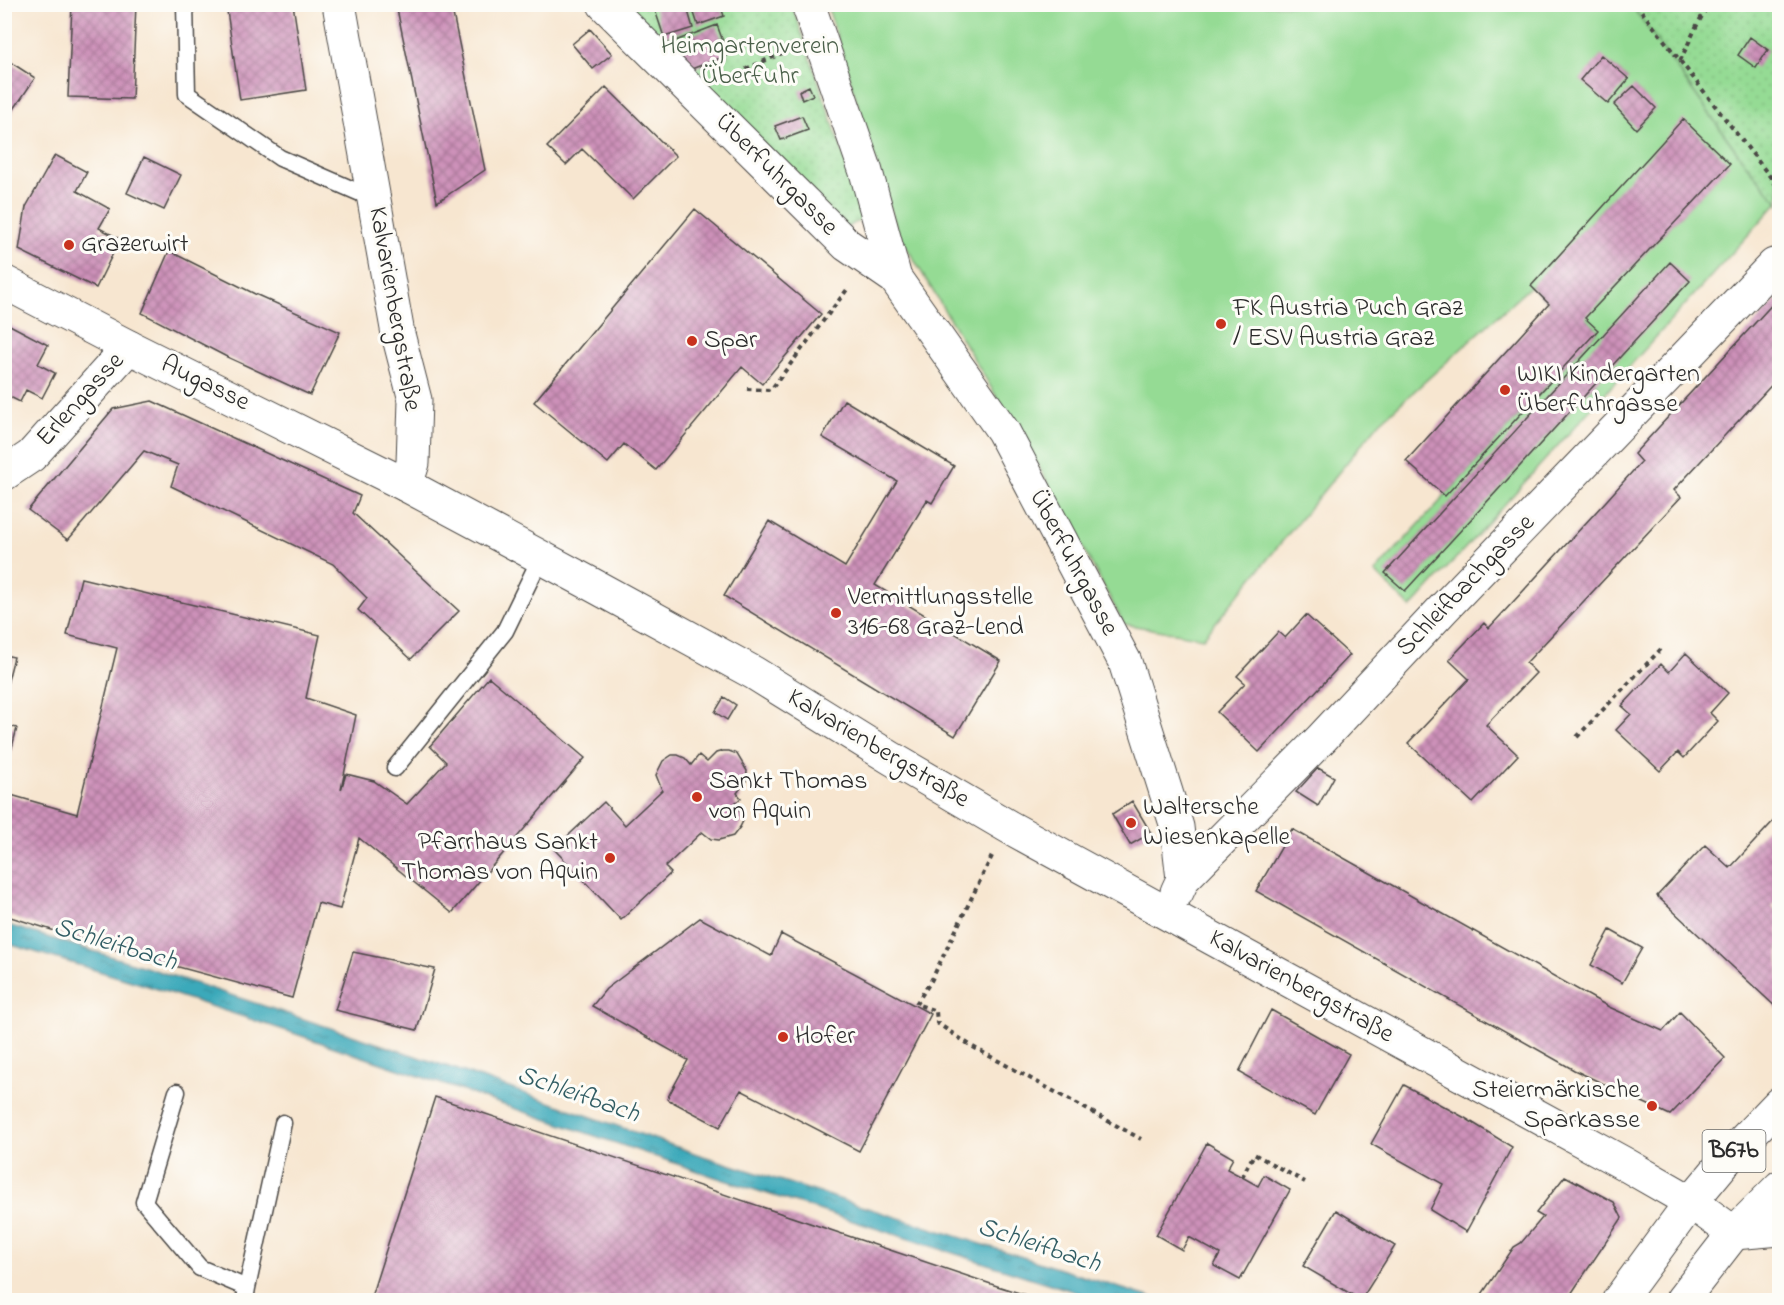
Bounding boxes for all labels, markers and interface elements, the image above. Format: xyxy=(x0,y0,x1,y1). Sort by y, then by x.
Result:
park label: Heimgartenverein Überfuhr xyxy=(661,28,839,96)
street label: Überfuhrgasse xyxy=(706,105,847,246)
street label: Kalvarienbergstraße xyxy=(357,204,431,414)
place label: Grazerwirt xyxy=(81,226,189,264)
marker: Grazerwirt xyxy=(62,238,76,252)
place label: FK Austria Puch Graz / ESV Austria Graz xyxy=(1232,290,1463,358)
marker: FK Austria Puch Graz / ESV Austria Graz xyxy=(1214,317,1228,331)
place label: Spar xyxy=(704,322,758,360)
marker: Spar xyxy=(685,334,699,348)
street label: Erlengasse xyxy=(28,344,134,456)
street label: Augasse xyxy=(154,346,256,422)
place label: WIKI Kindergarten Überfuhrgasse xyxy=(1517,356,1700,424)
marker: WIKI Kindergarten Überfuhrgasse xyxy=(1498,383,1512,397)
street label: Überfuhrgasse xyxy=(1018,483,1128,643)
street label: Schleifbachgasse xyxy=(1388,506,1545,666)
place label: Vermittlungsstelle 316-68 Graz-Lend xyxy=(847,579,1034,647)
marker: Vermittlungsstelle 316-68 Graz-Lend xyxy=(829,606,843,620)
street label: Kalvarienbergstraße xyxy=(780,679,977,819)
place label: Sankt Thomas von Aquin xyxy=(709,763,867,831)
place label: Waltersche Wiesenkapelle xyxy=(1143,789,1290,857)
marker: Sankt Thomas von Aquin xyxy=(690,790,704,804)
marker: Waltersche Wiesenkapelle xyxy=(1124,816,1138,830)
place label: Pfarrhaus Sankt Thomas von Aquin xyxy=(401,824,598,892)
marker: Pfarrhaus Sankt Thomas von Aquin xyxy=(603,851,617,865)
water label: Schleifbach xyxy=(49,908,183,983)
street label: Kalvarienbergstraße xyxy=(1201,920,1401,1054)
place label: Hofer xyxy=(795,1018,856,1056)
marker: Hofer xyxy=(776,1030,790,1044)
water label: Schleifbach xyxy=(512,1056,646,1135)
place label: Steiermärkische Sparkasse xyxy=(1472,1072,1640,1140)
marker: Steiermärkische Sparkasse xyxy=(1645,1099,1659,1113)
road number: B67b xyxy=(1702,1130,1766,1172)
water label: Schleifbach xyxy=(973,1208,1107,1285)

